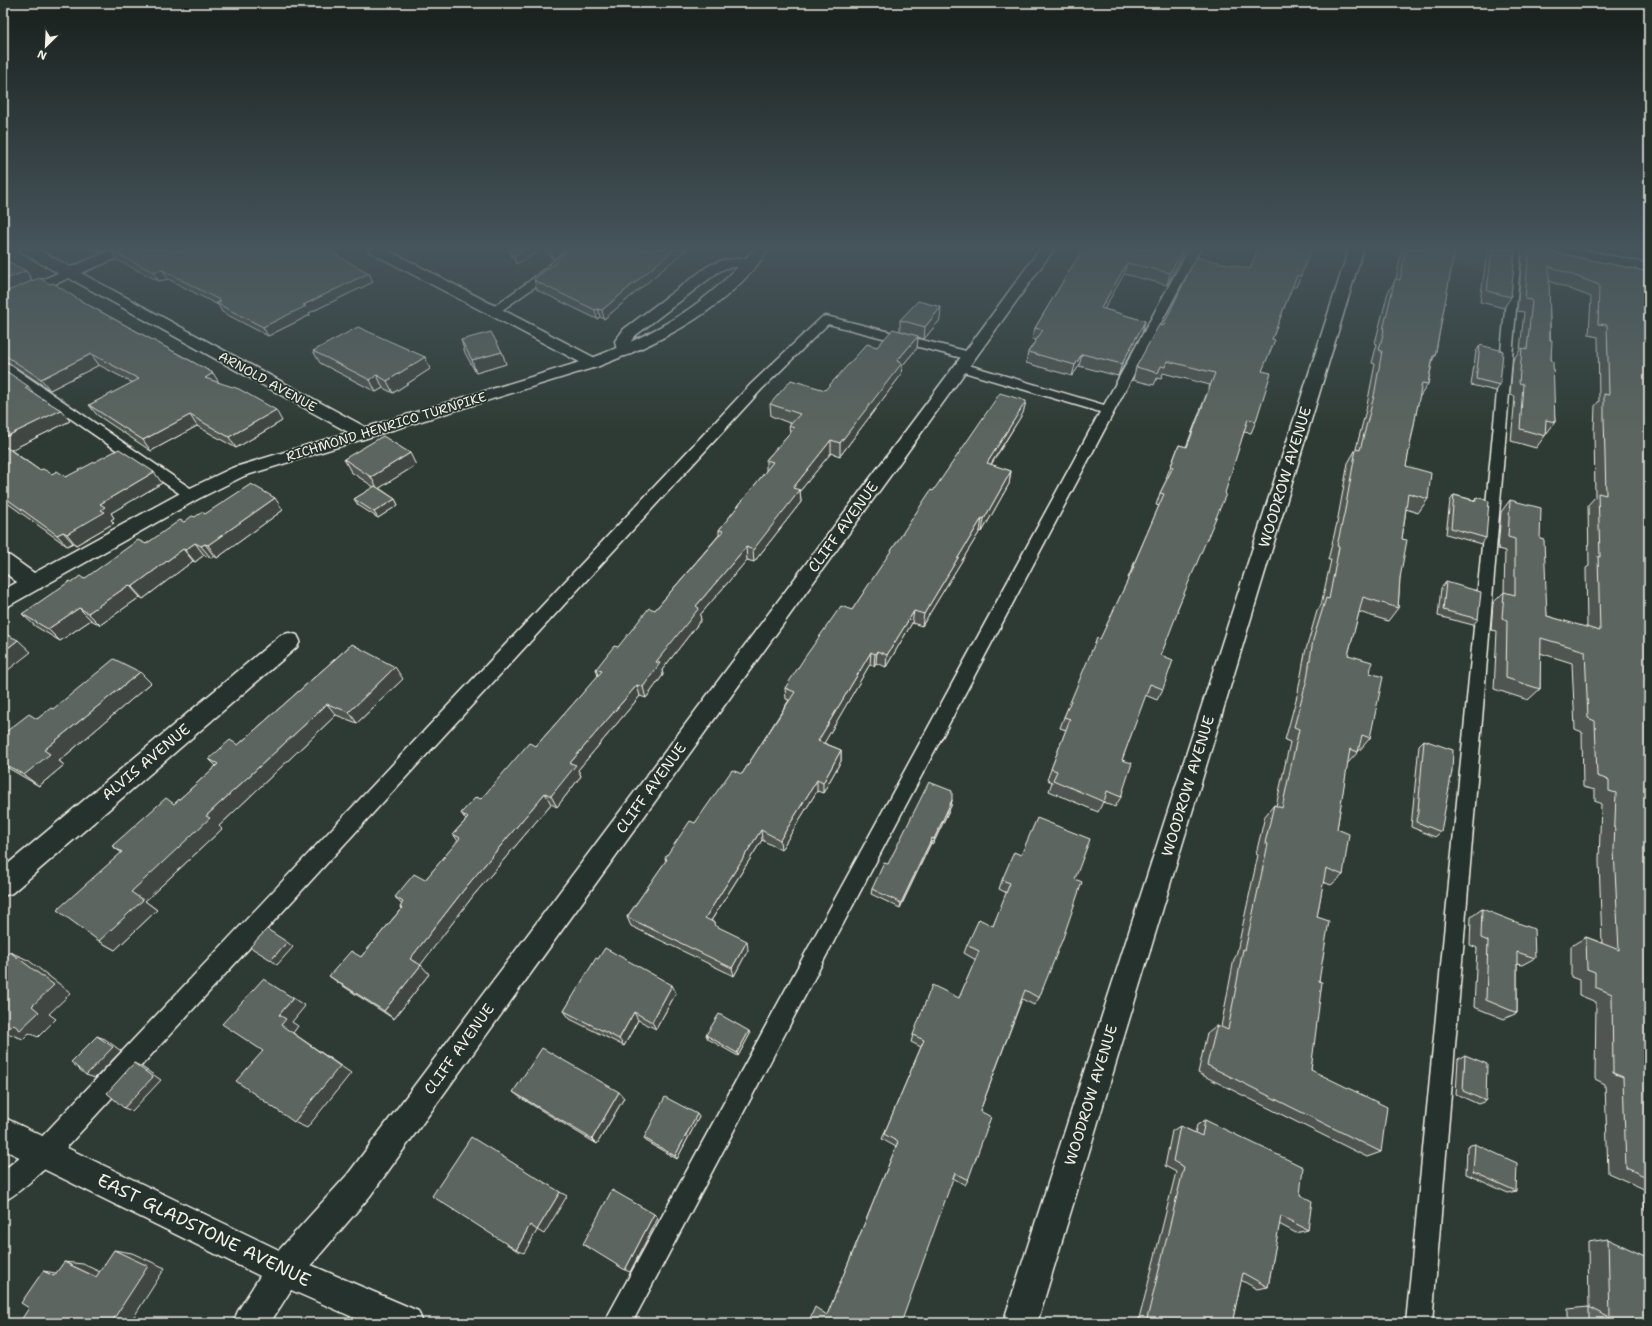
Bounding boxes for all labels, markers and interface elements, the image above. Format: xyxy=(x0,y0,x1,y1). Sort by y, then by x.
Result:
north arrow xyxy=(26,26,66,66)
text: N xyxy=(35,46,49,63)
street label: ARNOLD AVENUE xyxy=(216,347,320,415)
street label: RICHMOND HENRICO TURNPIKE xyxy=(284,388,488,465)
street label: WOODROW AVENUE xyxy=(1254,404,1316,550)
street label: CLIFF AVENUE xyxy=(803,478,883,576)
street label: WOODROW AVENUE xyxy=(1157,713,1219,859)
street label: ALVIS AVENUE xyxy=(98,719,194,805)
street label: CLIFF AVENUE xyxy=(611,739,691,837)
street label: CLIFF AVENUE xyxy=(419,1000,499,1098)
street label: WOODROW AVENUE xyxy=(1060,1022,1122,1168)
street label: EAST GLADSTONE AVENUE xyxy=(93,1168,315,1292)

